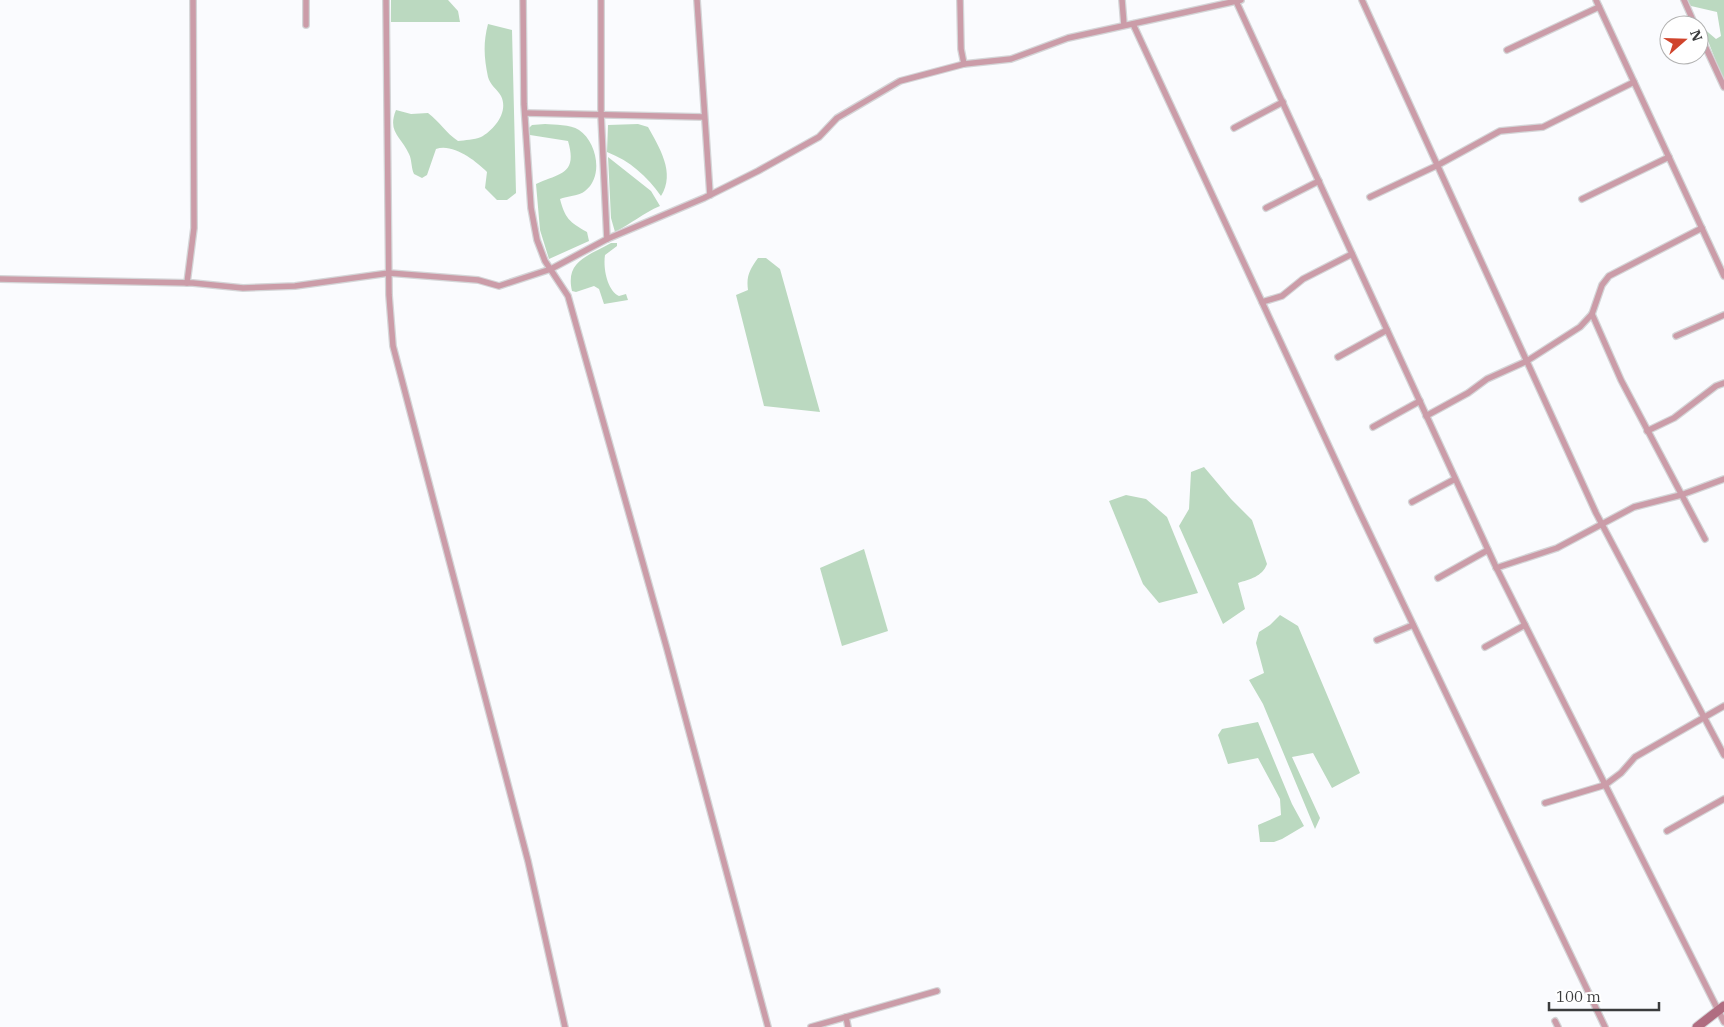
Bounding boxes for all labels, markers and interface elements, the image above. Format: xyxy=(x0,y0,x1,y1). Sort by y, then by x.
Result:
north arrow xyxy=(1659,15,1709,65)
text: N xyxy=(1686,27,1707,44)
scale bar xyxy=(1549,980,1659,1012)
text: 100 m xyxy=(1556,987,1601,1006)

